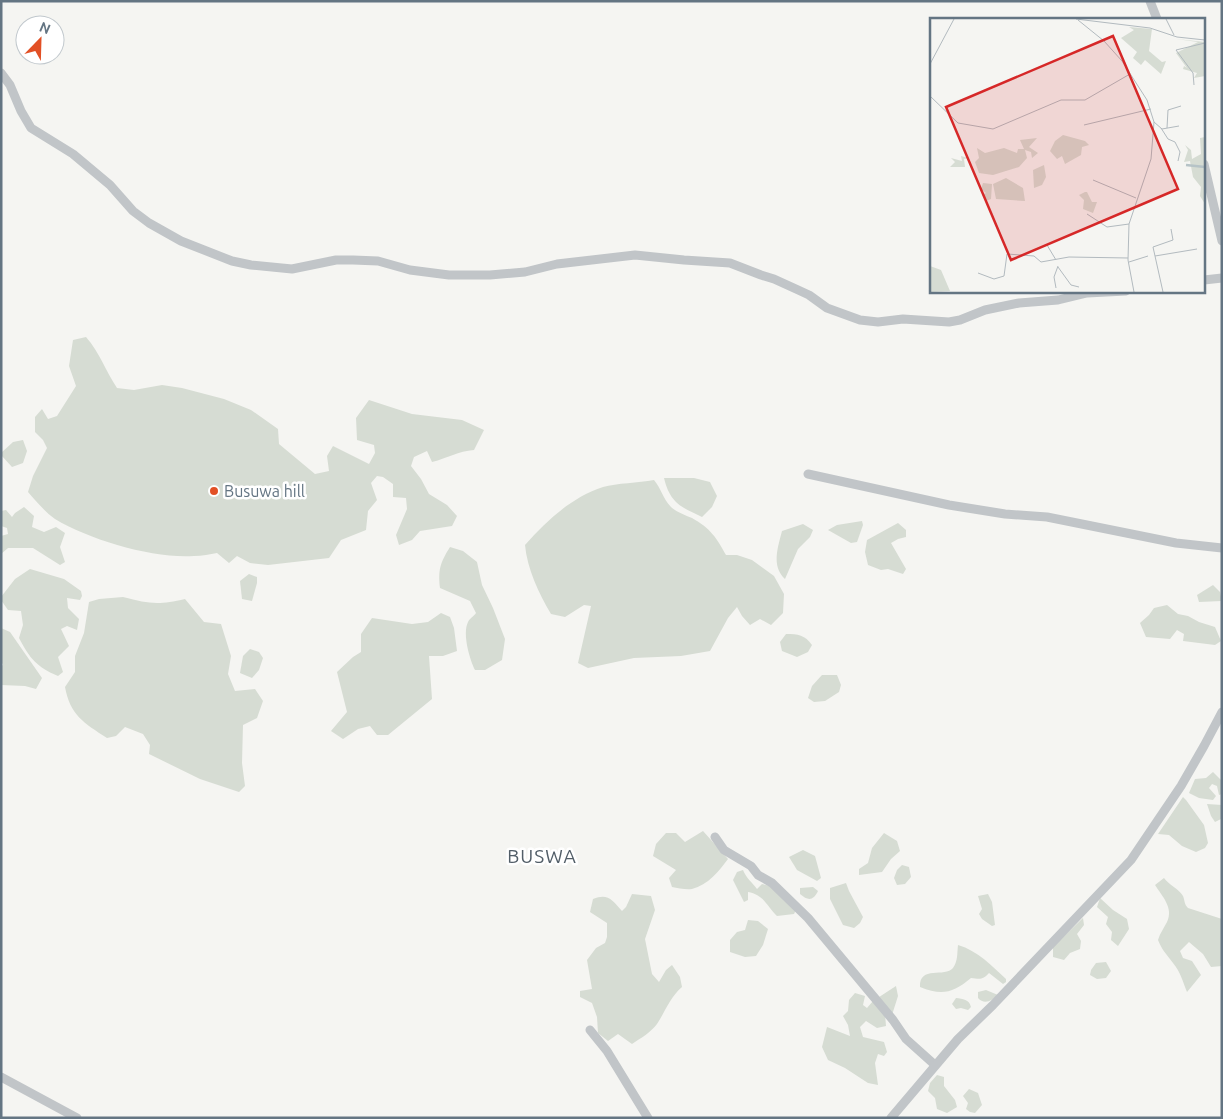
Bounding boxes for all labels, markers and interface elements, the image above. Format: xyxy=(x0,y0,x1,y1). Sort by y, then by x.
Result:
north arrow xyxy=(15,15,65,65)
inset map xyxy=(930,18,1206,292)
text: N xyxy=(37,19,53,37)
place label: Busuwa hill xyxy=(224,482,305,500)
marker: Busuwa hill xyxy=(208,485,220,497)
district label: BUSWA xyxy=(507,845,577,867)

